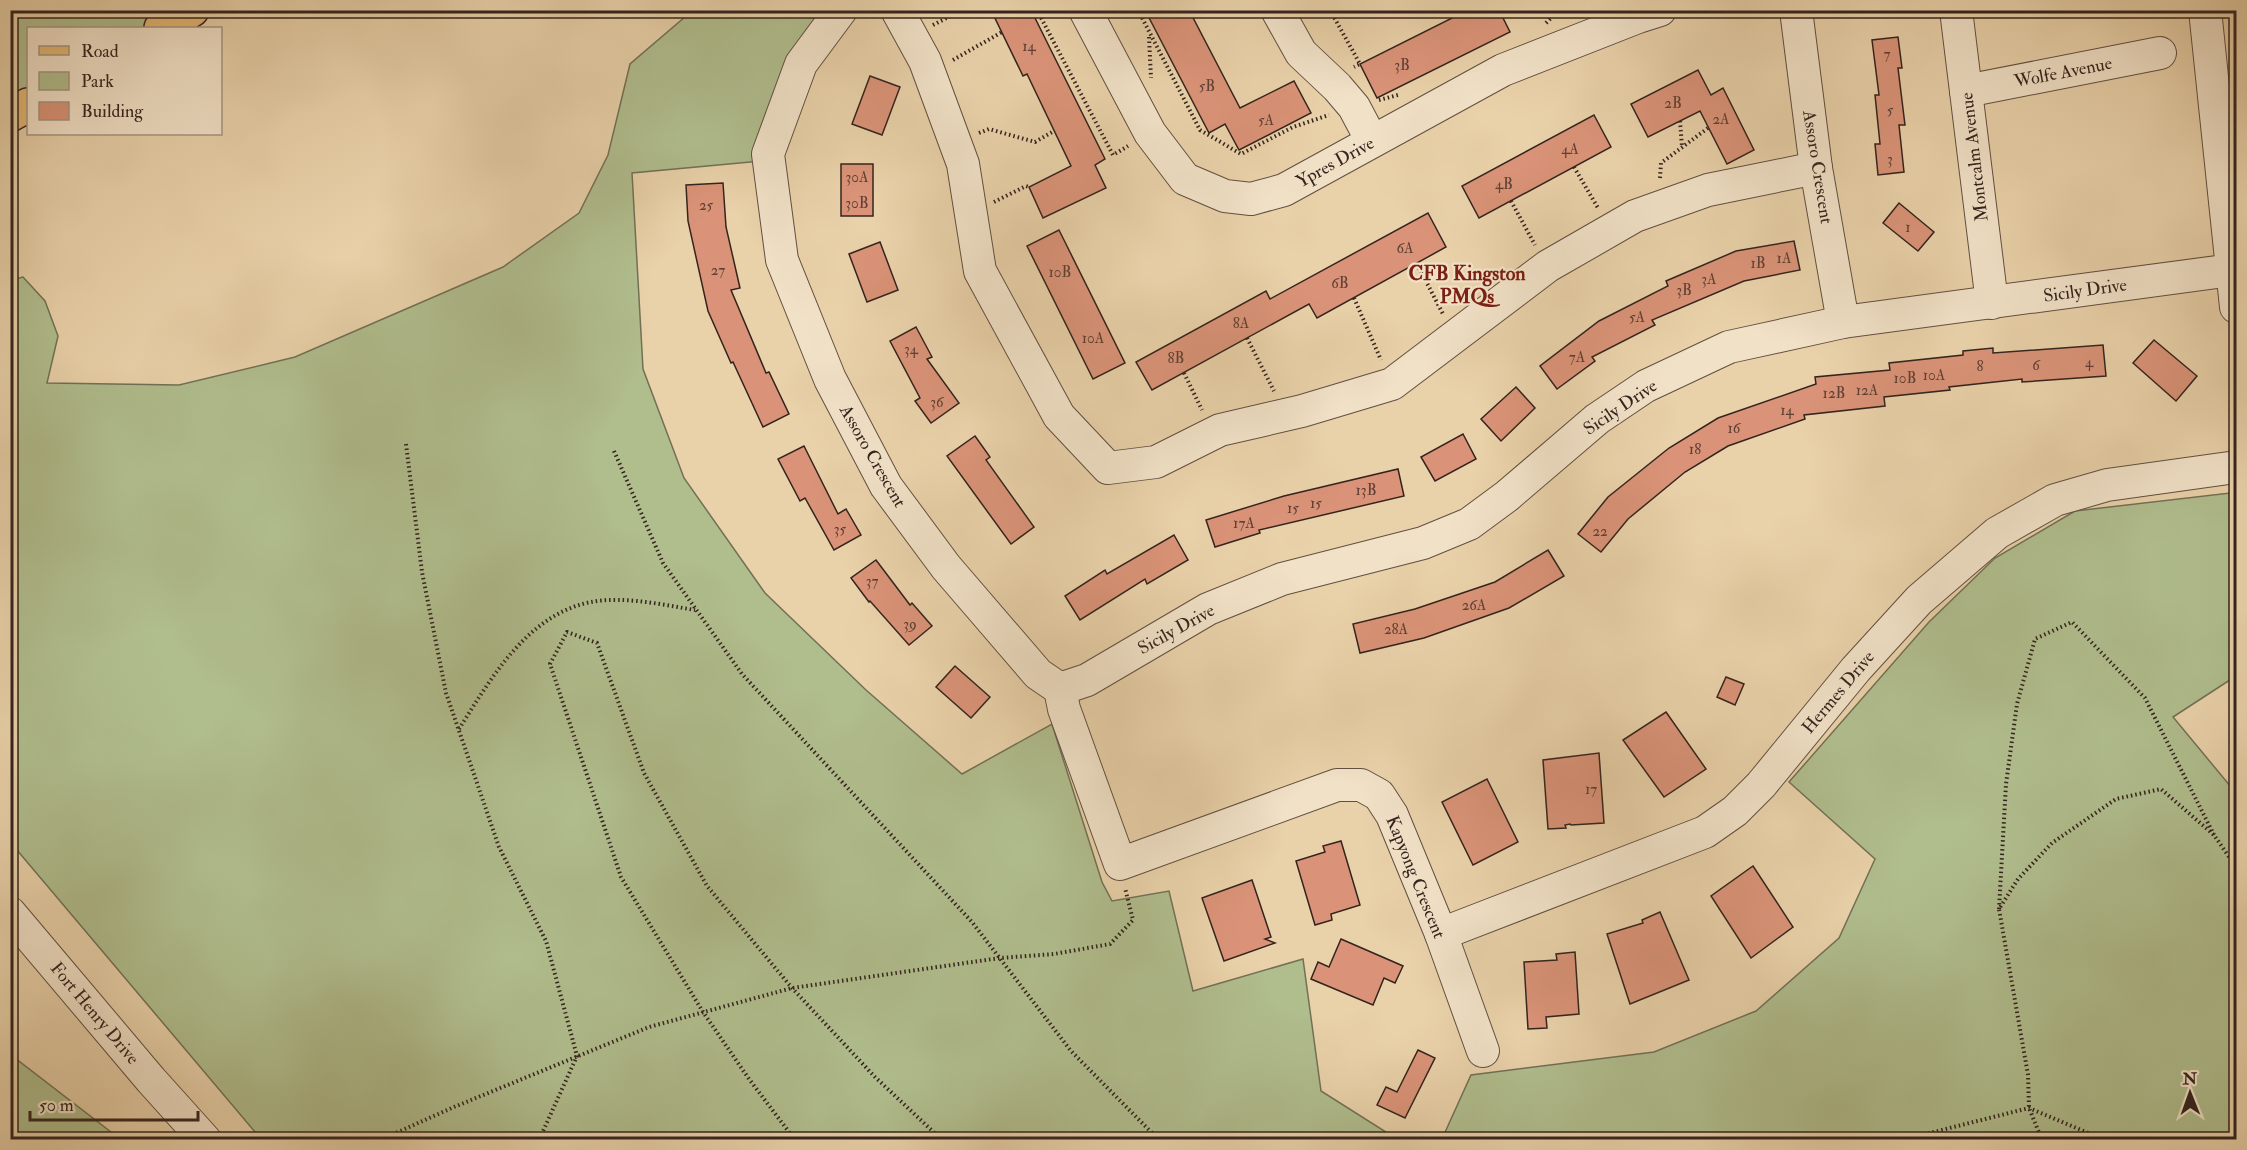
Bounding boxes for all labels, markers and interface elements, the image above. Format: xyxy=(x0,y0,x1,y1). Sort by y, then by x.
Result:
legend xyxy=(27,27,222,135)
house number: 14 xyxy=(1022,37,1037,56)
text: Road xyxy=(81,40,119,63)
house number: 7 xyxy=(1884,45,1891,64)
street label: Wolfe Avenue xyxy=(2011,52,2114,93)
house number: 3B xyxy=(1394,56,1410,75)
text: Park xyxy=(81,70,114,93)
house number: 5B xyxy=(1199,77,1215,96)
street label: Montcalm Avenue xyxy=(1955,91,1994,223)
house number: 2B xyxy=(1664,94,1682,113)
text: Building xyxy=(81,100,144,123)
house number: 5 xyxy=(1887,101,1894,120)
street label: Assoro Crescent xyxy=(1797,108,1838,226)
house number: 2A xyxy=(1712,110,1730,129)
house number: 5A xyxy=(1258,111,1275,130)
street label: Ypres Drive xyxy=(1292,131,1379,193)
house number: 4A xyxy=(1561,140,1579,159)
house number: 3 xyxy=(1887,150,1893,169)
house number: 30A xyxy=(846,168,869,187)
house number: 4B xyxy=(1495,175,1513,194)
house number: 30B xyxy=(845,194,869,213)
house number: 25 xyxy=(699,196,713,215)
house number: 1 xyxy=(1905,218,1911,237)
house number: 6A xyxy=(1396,239,1414,258)
house number: 1A xyxy=(1777,249,1792,268)
house number: 1B xyxy=(1750,254,1766,273)
house number: 27 xyxy=(711,261,725,280)
district label: CFB Kingston PMQs xyxy=(1408,261,1526,309)
house number: 10B xyxy=(1049,263,1071,282)
house number: 3A xyxy=(1701,270,1717,289)
street label: Sicily Drive xyxy=(2042,273,2129,308)
house number: 6B xyxy=(1331,274,1349,293)
house number: 3B xyxy=(1676,281,1692,300)
house number: 5A xyxy=(1629,308,1646,327)
house number: 8A xyxy=(1233,314,1250,333)
house number: 10A xyxy=(1082,329,1105,348)
house number: 34 xyxy=(904,340,919,359)
house number: 7A xyxy=(1569,348,1586,367)
house number: 8B xyxy=(1168,349,1184,368)
house number: 4 xyxy=(2085,353,2094,372)
house number: 6 xyxy=(2032,356,2041,375)
house number: 8 xyxy=(1976,357,1984,376)
house number: 10A xyxy=(1923,366,1946,385)
house number: 10B xyxy=(1894,369,1916,388)
street label: Sicily Drive xyxy=(1579,374,1662,440)
house number: 12A xyxy=(1856,381,1879,400)
house number: 12B xyxy=(1823,384,1845,403)
house number: 36 xyxy=(930,393,945,412)
street label: Assoro Crescent xyxy=(833,400,911,512)
house number: 14 xyxy=(1780,401,1795,420)
house number: 16 xyxy=(1728,419,1742,438)
house number: 18 xyxy=(1689,440,1701,459)
house number: 13B xyxy=(1356,481,1376,500)
house number: 15 xyxy=(1310,494,1322,513)
house number: 15 xyxy=(1287,499,1299,518)
house number: 17A xyxy=(1233,514,1255,533)
house number: 35 xyxy=(834,520,847,539)
house number: 22 xyxy=(1592,522,1608,541)
house number: 37 xyxy=(866,572,878,591)
house number: 26A xyxy=(1462,596,1487,615)
street label: Sicily Drive xyxy=(1134,599,1219,660)
house number: 39 xyxy=(903,615,917,634)
house number: 28A xyxy=(1384,620,1409,639)
street label: Hermes Drive xyxy=(1797,646,1880,739)
house number: 17 xyxy=(1585,780,1597,799)
street label: Kapyong Crescent xyxy=(1380,812,1451,942)
street label: Fort Henry Drive xyxy=(45,957,144,1070)
north arrow xyxy=(2160,1063,2220,1123)
text: N xyxy=(2181,1069,2198,1089)
scale bar xyxy=(30,1084,198,1122)
text: 50 m xyxy=(39,1094,74,1117)

